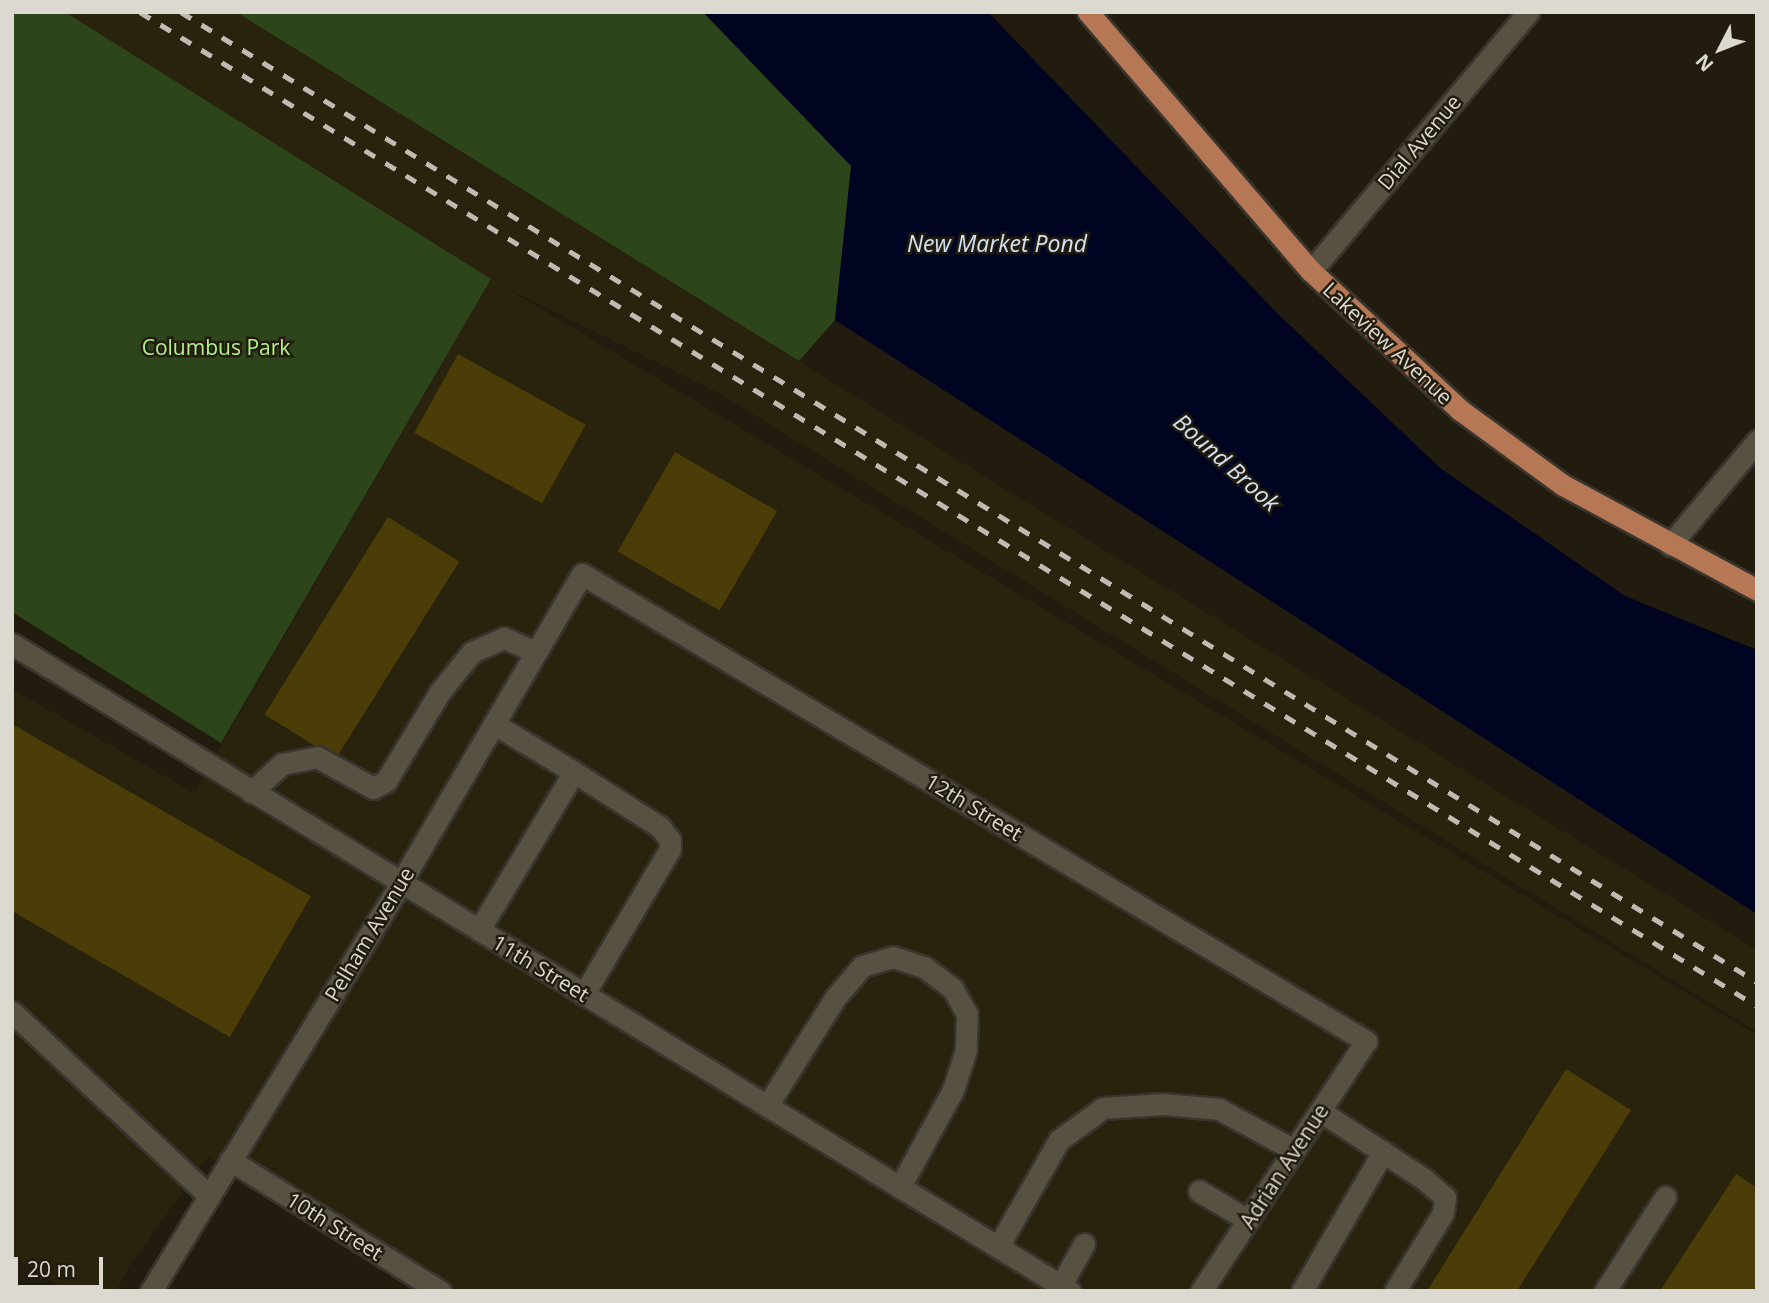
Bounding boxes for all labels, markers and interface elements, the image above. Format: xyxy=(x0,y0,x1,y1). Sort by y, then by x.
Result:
north arrow xyxy=(1685,14,1755,84)
text: N xyxy=(1690,49,1719,77)
street label: Dial Avenue xyxy=(1372,89,1466,195)
water label: New Market Pond xyxy=(907,229,1087,257)
street label: Lakeview Avenue xyxy=(1318,277,1458,409)
park label: Columbus Park xyxy=(142,334,290,360)
water label: Bound Brook xyxy=(1169,407,1285,517)
street label: 12th Street xyxy=(921,768,1027,846)
street label: Pelham Avenue xyxy=(319,862,419,1006)
street label: 11th Street xyxy=(488,929,594,1007)
street label: Adrian Avenue xyxy=(1234,1099,1334,1233)
street label: 10th Street xyxy=(282,1187,388,1265)
scale bar xyxy=(18,1244,107,1288)
text: 20 m xyxy=(27,1255,76,1283)

